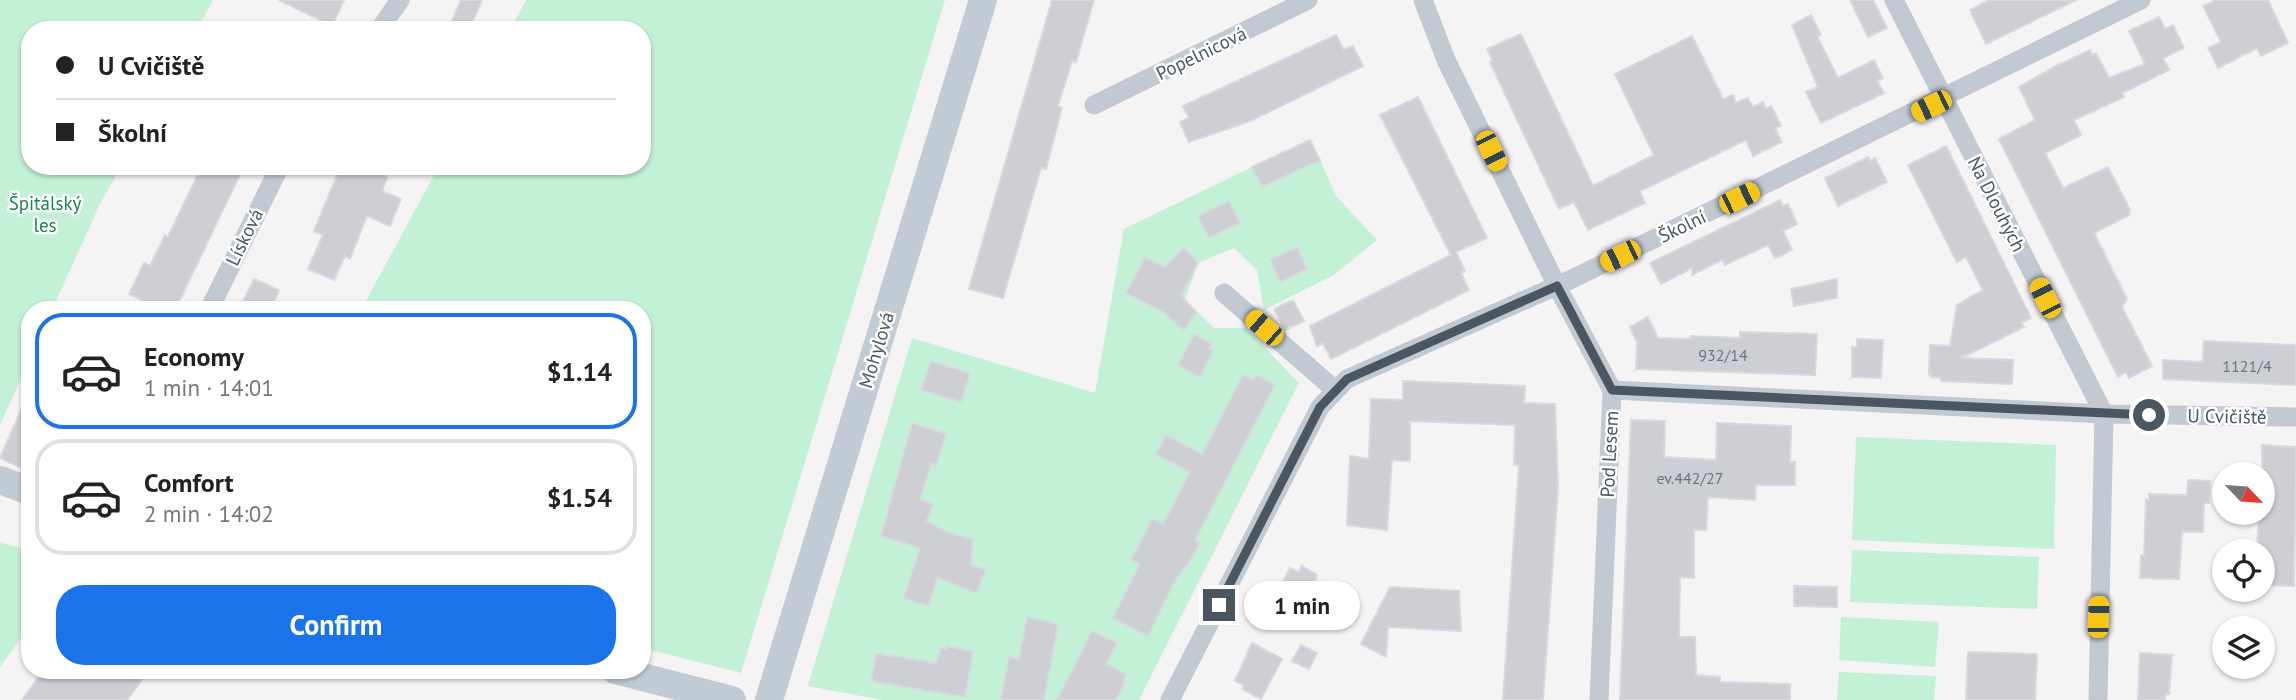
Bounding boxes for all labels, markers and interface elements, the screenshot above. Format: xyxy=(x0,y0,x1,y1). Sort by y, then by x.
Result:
street label: Popelnicová xyxy=(1152,21,1250,85)
text: U Cvičiště xyxy=(98,49,204,82)
car xyxy=(1908,87,1955,125)
text: Školní xyxy=(98,116,167,149)
car xyxy=(1473,128,1510,174)
street label: Na Dlouhých xyxy=(1963,152,2031,256)
car xyxy=(1716,179,1763,217)
park label: Špitálský les xyxy=(9,191,81,237)
street label: Školní xyxy=(1654,204,1710,248)
street label: Lísková xyxy=(220,205,268,269)
car xyxy=(1597,237,1644,275)
car xyxy=(2027,275,2064,321)
car xyxy=(1242,306,1287,350)
street label: Mohylová xyxy=(853,309,899,391)
icon: car xyxy=(60,340,123,403)
text: Economy xyxy=(144,340,244,373)
house number: 932/14 xyxy=(1698,345,1748,365)
text: $1.14 xyxy=(547,355,612,388)
house number: 1121/4 xyxy=(2222,356,2272,376)
text: 1 min · 14:01 xyxy=(144,373,274,402)
route start xyxy=(2133,399,2165,431)
street label: U Cvičiště xyxy=(2187,403,2267,429)
street label: Pod Lesem xyxy=(1595,410,1623,498)
north arrow xyxy=(2212,462,2275,525)
map controls xyxy=(2212,462,2275,679)
icon: car xyxy=(60,466,123,529)
text: Comfort xyxy=(144,466,234,499)
house number: ev.442/27 xyxy=(1656,468,1724,488)
text: $1.54 xyxy=(547,481,612,514)
text: 2 min · 14:02 xyxy=(144,499,274,528)
button: locate xyxy=(2212,539,2275,602)
callout: 1 min xyxy=(1244,580,1359,630)
button: Confirm xyxy=(56,585,616,665)
route end xyxy=(1203,589,1235,621)
text: 1 min xyxy=(1274,591,1330,620)
car xyxy=(2087,596,2110,638)
button: layers xyxy=(2212,616,2275,679)

